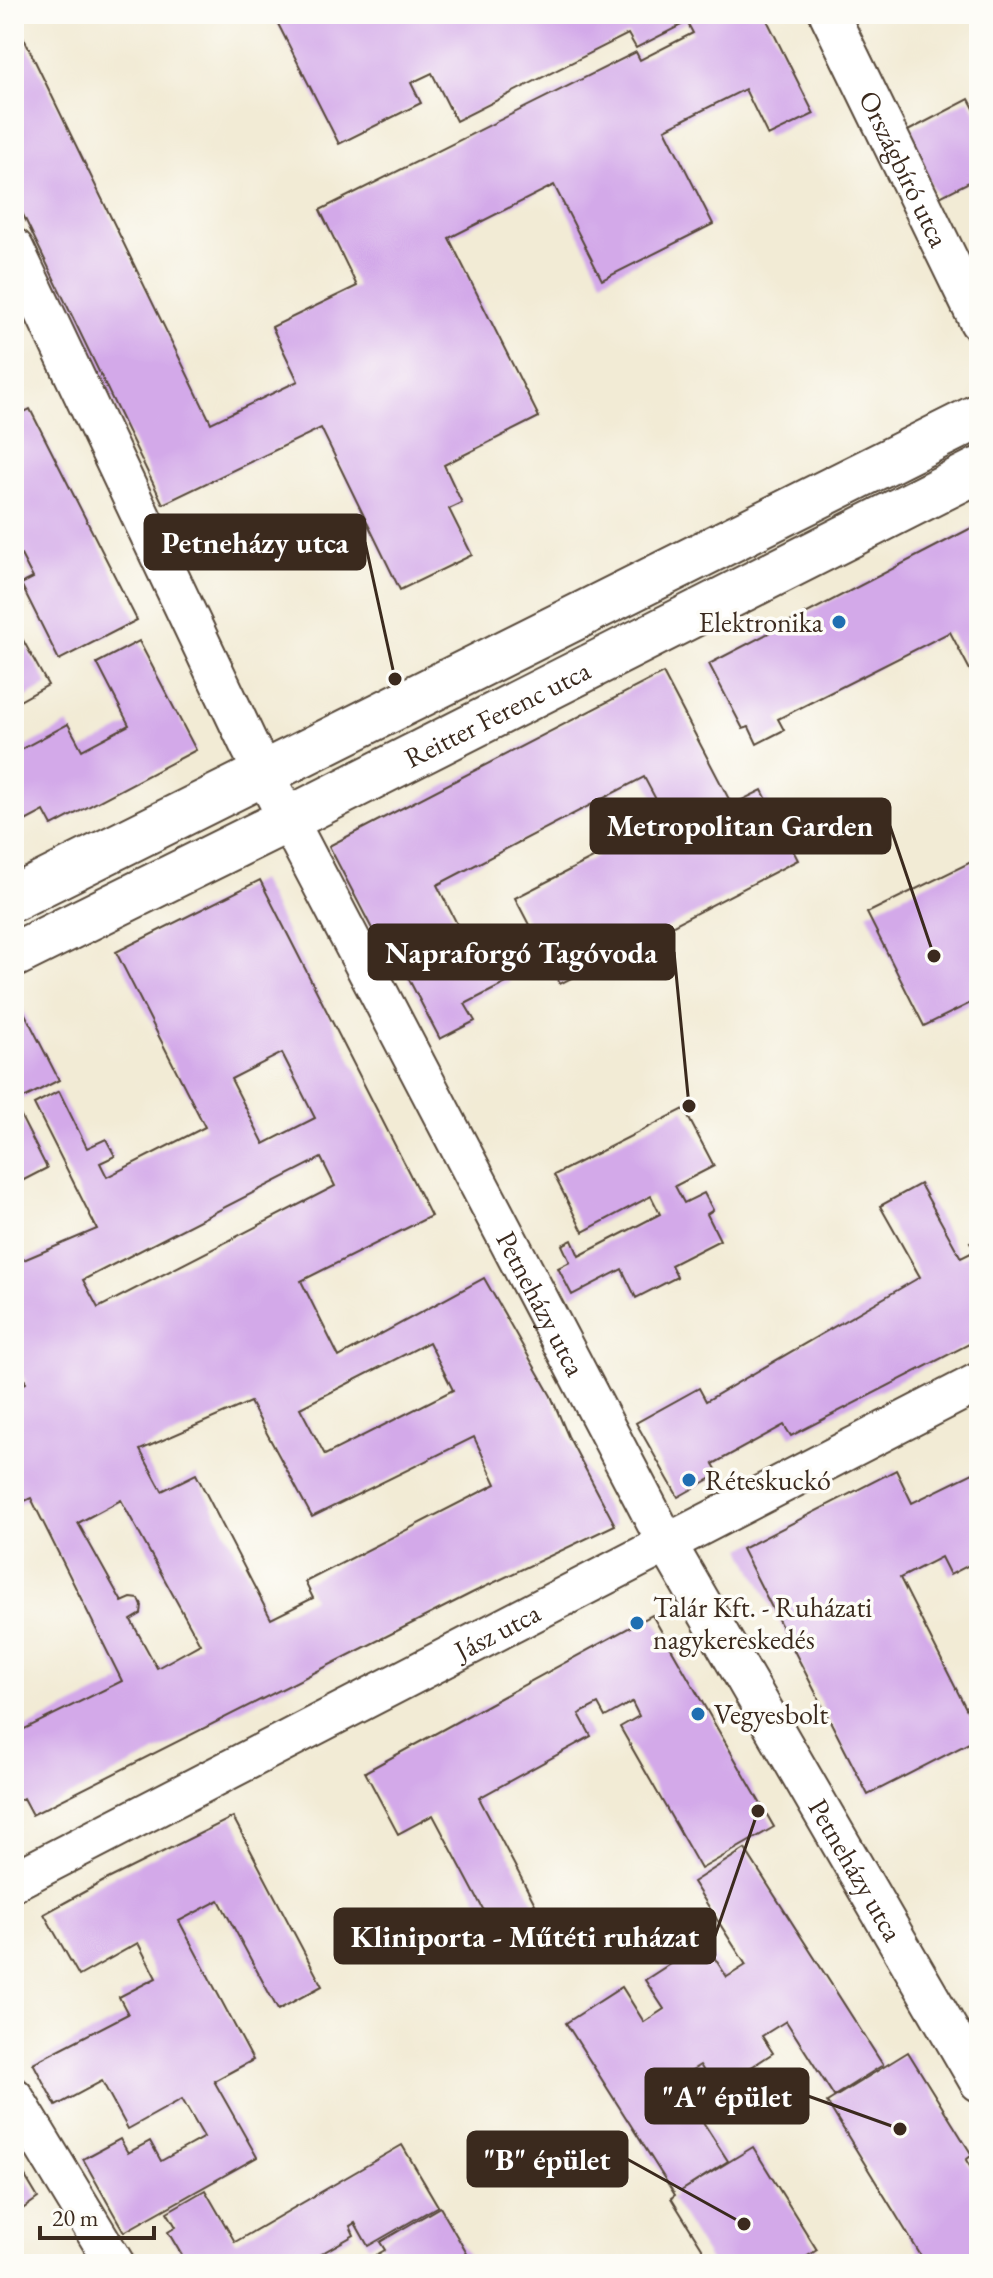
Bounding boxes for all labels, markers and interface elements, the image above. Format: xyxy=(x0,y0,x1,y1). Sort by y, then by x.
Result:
street label: Országbíró utca xyxy=(851,85,958,253)
callout: Petneházy utca xyxy=(145,515,365,569)
text: Petneházy utca xyxy=(161,523,350,562)
place label: Elektronika xyxy=(698,604,824,640)
marker: Elektronika xyxy=(830,613,848,631)
street label: Reitter Ferenc utca xyxy=(398,651,597,776)
callout: Metropolitan Garden xyxy=(591,799,890,853)
text: Metropolitan Garden xyxy=(606,806,874,845)
callout: Napraforgó Tagóvoda xyxy=(369,925,674,979)
text: Napraforgó Tagóvoda xyxy=(385,933,658,972)
street label: Petneházy utca xyxy=(488,1225,594,1383)
place label: Réteskuckó xyxy=(705,1462,831,1498)
marker: Réteskuckó xyxy=(680,1471,698,1489)
place label: Talár Kft. - Ruházati nagykereskedés xyxy=(653,1589,872,1657)
street label: Jász utca xyxy=(446,1594,547,1669)
marker: Talár Kft. - Ruházati nagykereskedés xyxy=(628,1614,646,1632)
place label: Vegyesbolt xyxy=(714,1696,828,1732)
marker: Vegyesbolt xyxy=(689,1705,707,1723)
street label: Petneházy utca xyxy=(801,1792,912,1948)
callout: Kliniporta - Műtéti ruházat xyxy=(335,1909,715,1963)
text: Kliniporta - Műtéti ruházat xyxy=(351,1917,700,1956)
callout: "A" épület xyxy=(646,2069,808,2123)
text: "A" épület xyxy=(662,2077,793,2116)
callout: "B" épület xyxy=(468,2132,627,2186)
text: "B" épület xyxy=(483,2140,611,2179)
scale bar xyxy=(40,2190,154,2240)
text: 20 m xyxy=(52,2202,99,2233)

